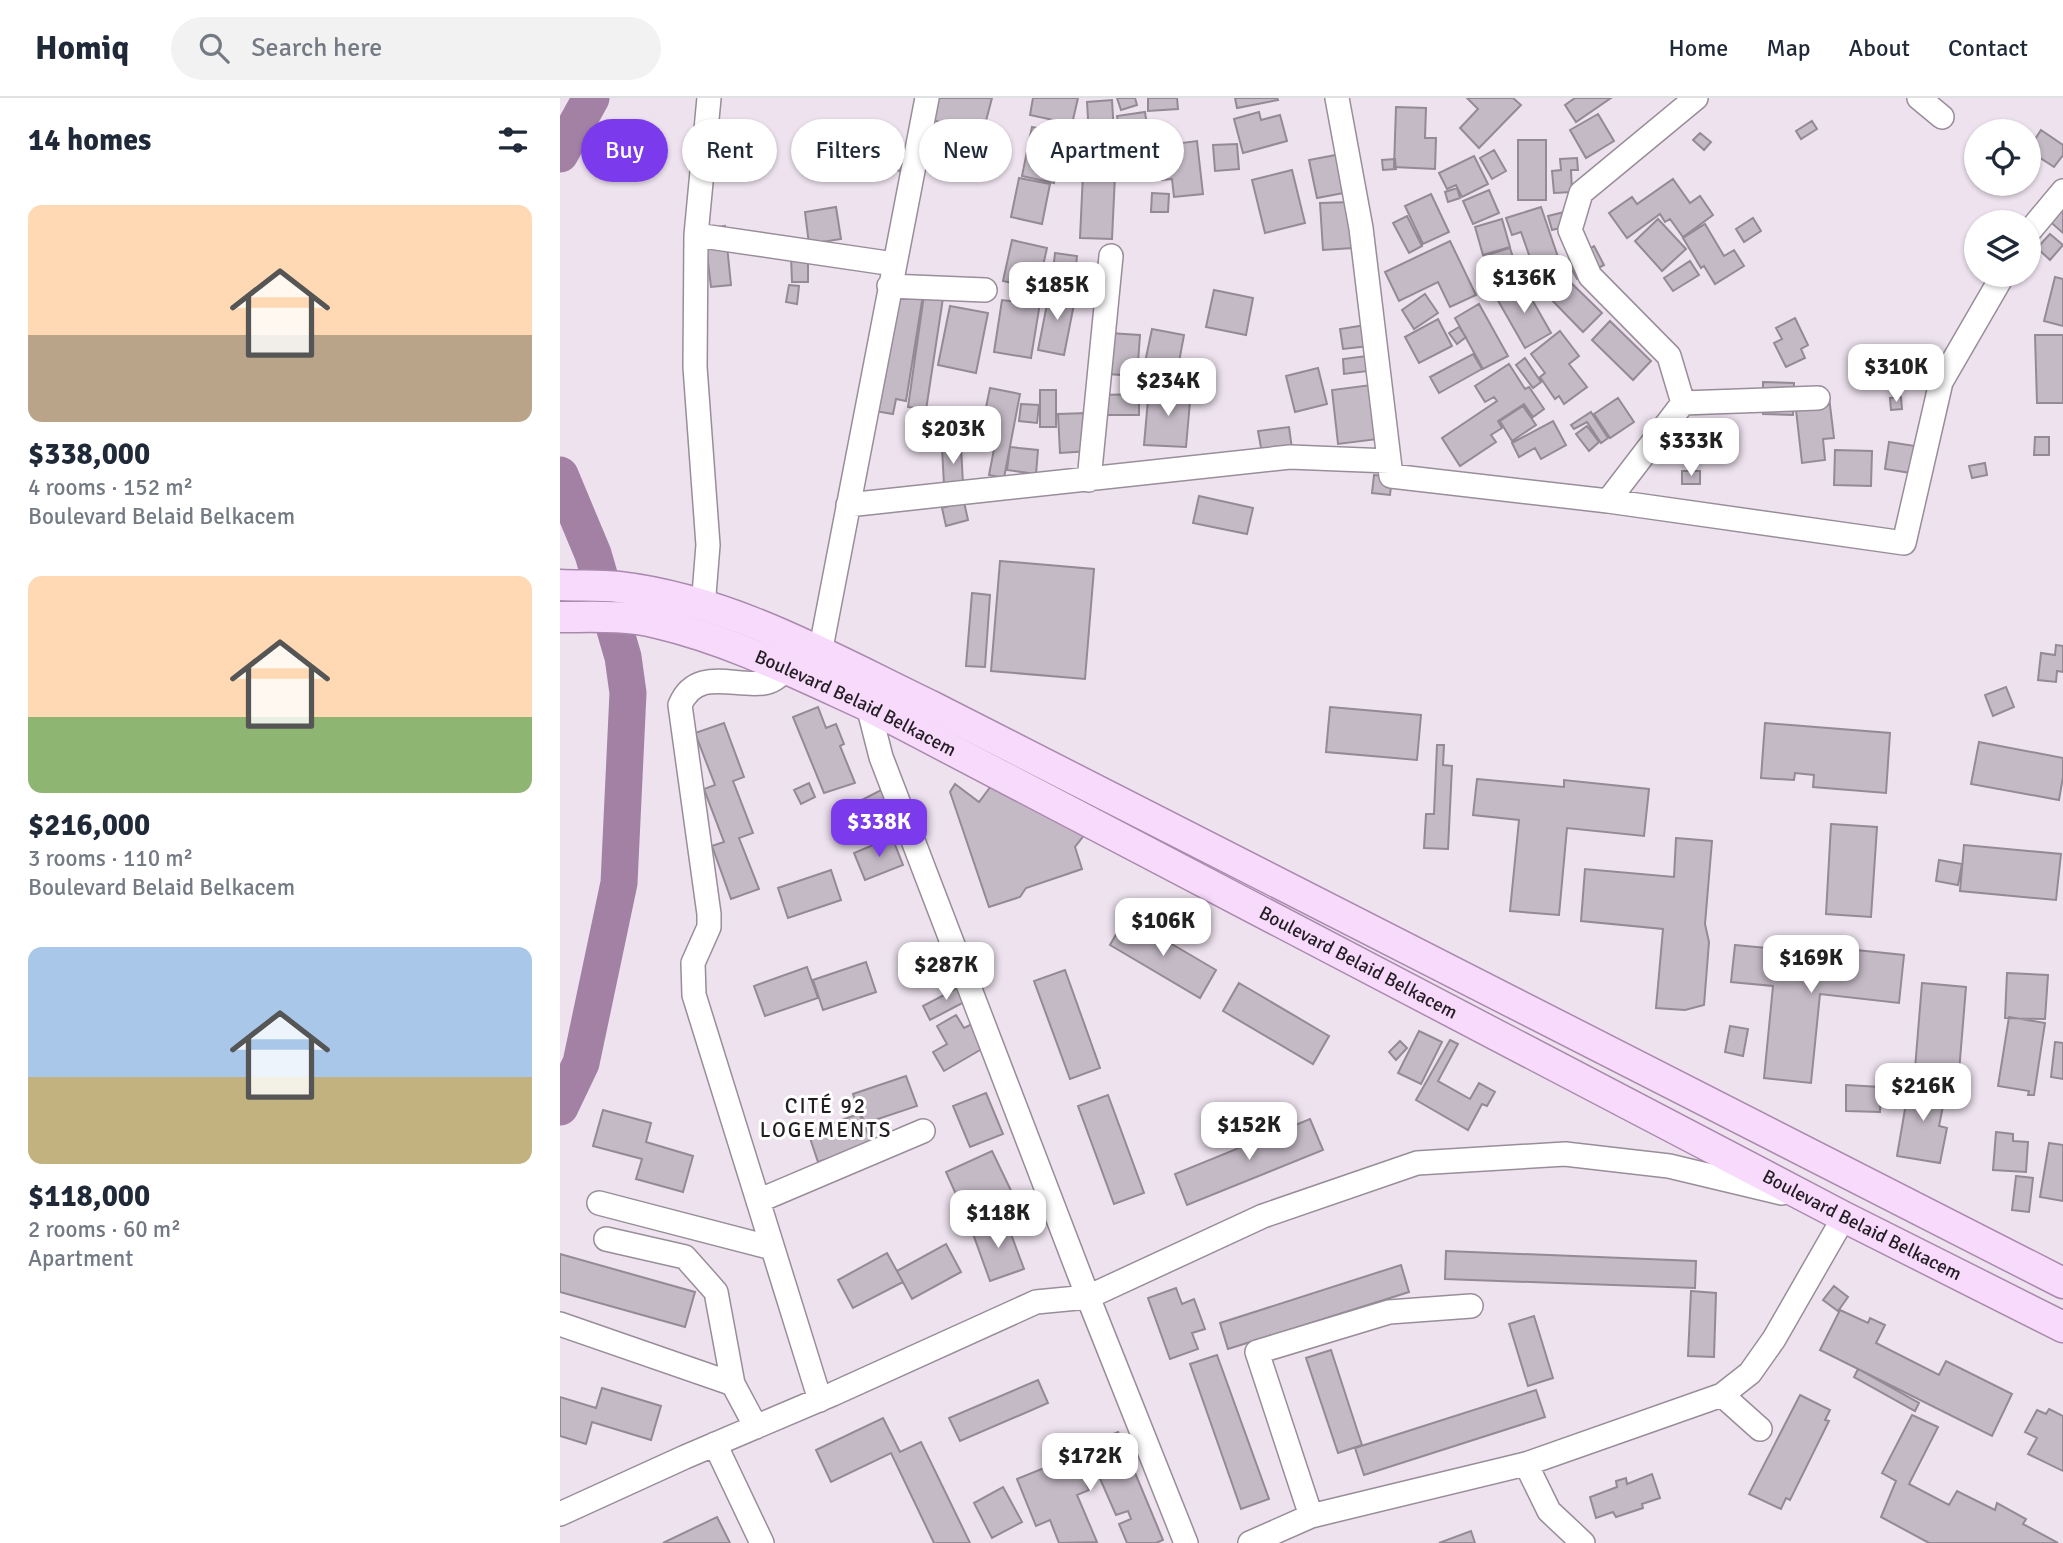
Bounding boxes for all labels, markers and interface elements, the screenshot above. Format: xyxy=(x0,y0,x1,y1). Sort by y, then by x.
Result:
search box xyxy=(171,17,661,80)
text: Homiq xyxy=(35,28,129,69)
icon: search xyxy=(195,29,233,67)
text: Search here xyxy=(251,32,382,64)
text: Home xyxy=(1668,33,1728,63)
text: Map xyxy=(1766,33,1811,63)
text: About xyxy=(1849,33,1910,63)
text: Contact xyxy=(1948,33,2028,63)
chip: Buy xyxy=(581,119,668,182)
chip: Rent xyxy=(682,119,777,182)
chip: Filters xyxy=(791,119,905,182)
chip: New xyxy=(919,119,1012,182)
chip: Apartment xyxy=(1026,119,1184,182)
map controls xyxy=(1964,119,2041,287)
button: locate xyxy=(1964,119,2041,196)
icon: filters xyxy=(494,121,532,159)
text: 14 homes xyxy=(28,122,151,159)
button: layers xyxy=(1964,210,2041,287)
icon: home xyxy=(217,250,343,376)
pin: $136K xyxy=(1475,256,1573,315)
pin: $185K xyxy=(1008,262,1106,322)
text: $136K xyxy=(1492,263,1556,292)
text: $185K xyxy=(1025,270,1089,299)
pin: $310K xyxy=(1847,344,1945,404)
text: $310K xyxy=(1864,352,1928,381)
pin: $234K xyxy=(1119,358,1217,418)
text: $234K xyxy=(1136,366,1200,395)
pin: $203K xyxy=(904,406,1002,466)
text: $203K xyxy=(921,414,985,443)
pin: $333K xyxy=(1642,418,1740,478)
text: $333K xyxy=(1659,426,1723,455)
text: $338,000 xyxy=(28,436,150,473)
text: 4 rooms · 152 m² xyxy=(28,473,193,502)
text: Boulevard Belaid Belkacem xyxy=(28,502,295,531)
icon: home xyxy=(217,621,343,747)
street label: Boulevard Belaid Belkacem xyxy=(751,645,960,762)
pin: $338K xyxy=(830,800,928,859)
text: $216,000 xyxy=(28,807,150,844)
text: $338K xyxy=(847,807,911,836)
text: 3 rooms · 110 m² xyxy=(28,844,193,873)
text: Boulevard Belaid Belkacem xyxy=(28,873,295,902)
pin: $106K xyxy=(1114,898,1212,958)
street label: Boulevard Belaid Belkacem xyxy=(1255,901,1462,1025)
text: $106K xyxy=(1131,906,1195,935)
pin: $169K xyxy=(1762,936,1860,995)
pin: $287K xyxy=(897,942,995,1002)
text: $169K xyxy=(1779,943,1843,972)
text: $287K xyxy=(914,950,978,979)
icon: home xyxy=(217,992,343,1118)
pin: $216K xyxy=(1874,1063,1972,1123)
text: $216K xyxy=(1891,1071,1955,1100)
district label: CITÉ 92 LOGEMENTS xyxy=(760,1093,892,1143)
pin: $152K xyxy=(1200,1102,1298,1162)
text: $152K xyxy=(1217,1110,1281,1139)
street label: Boulevard Belaid Belkacem xyxy=(1758,1164,1966,1286)
text: $118,000 xyxy=(28,1178,150,1215)
pin: $118K xyxy=(949,1190,1047,1250)
text: $118K xyxy=(966,1198,1030,1227)
text: 2 rooms · 60 m² xyxy=(28,1215,181,1244)
text: Apartment xyxy=(28,1244,133,1273)
pin: $172K xyxy=(1041,1434,1139,1493)
text: $172K xyxy=(1058,1441,1122,1470)

